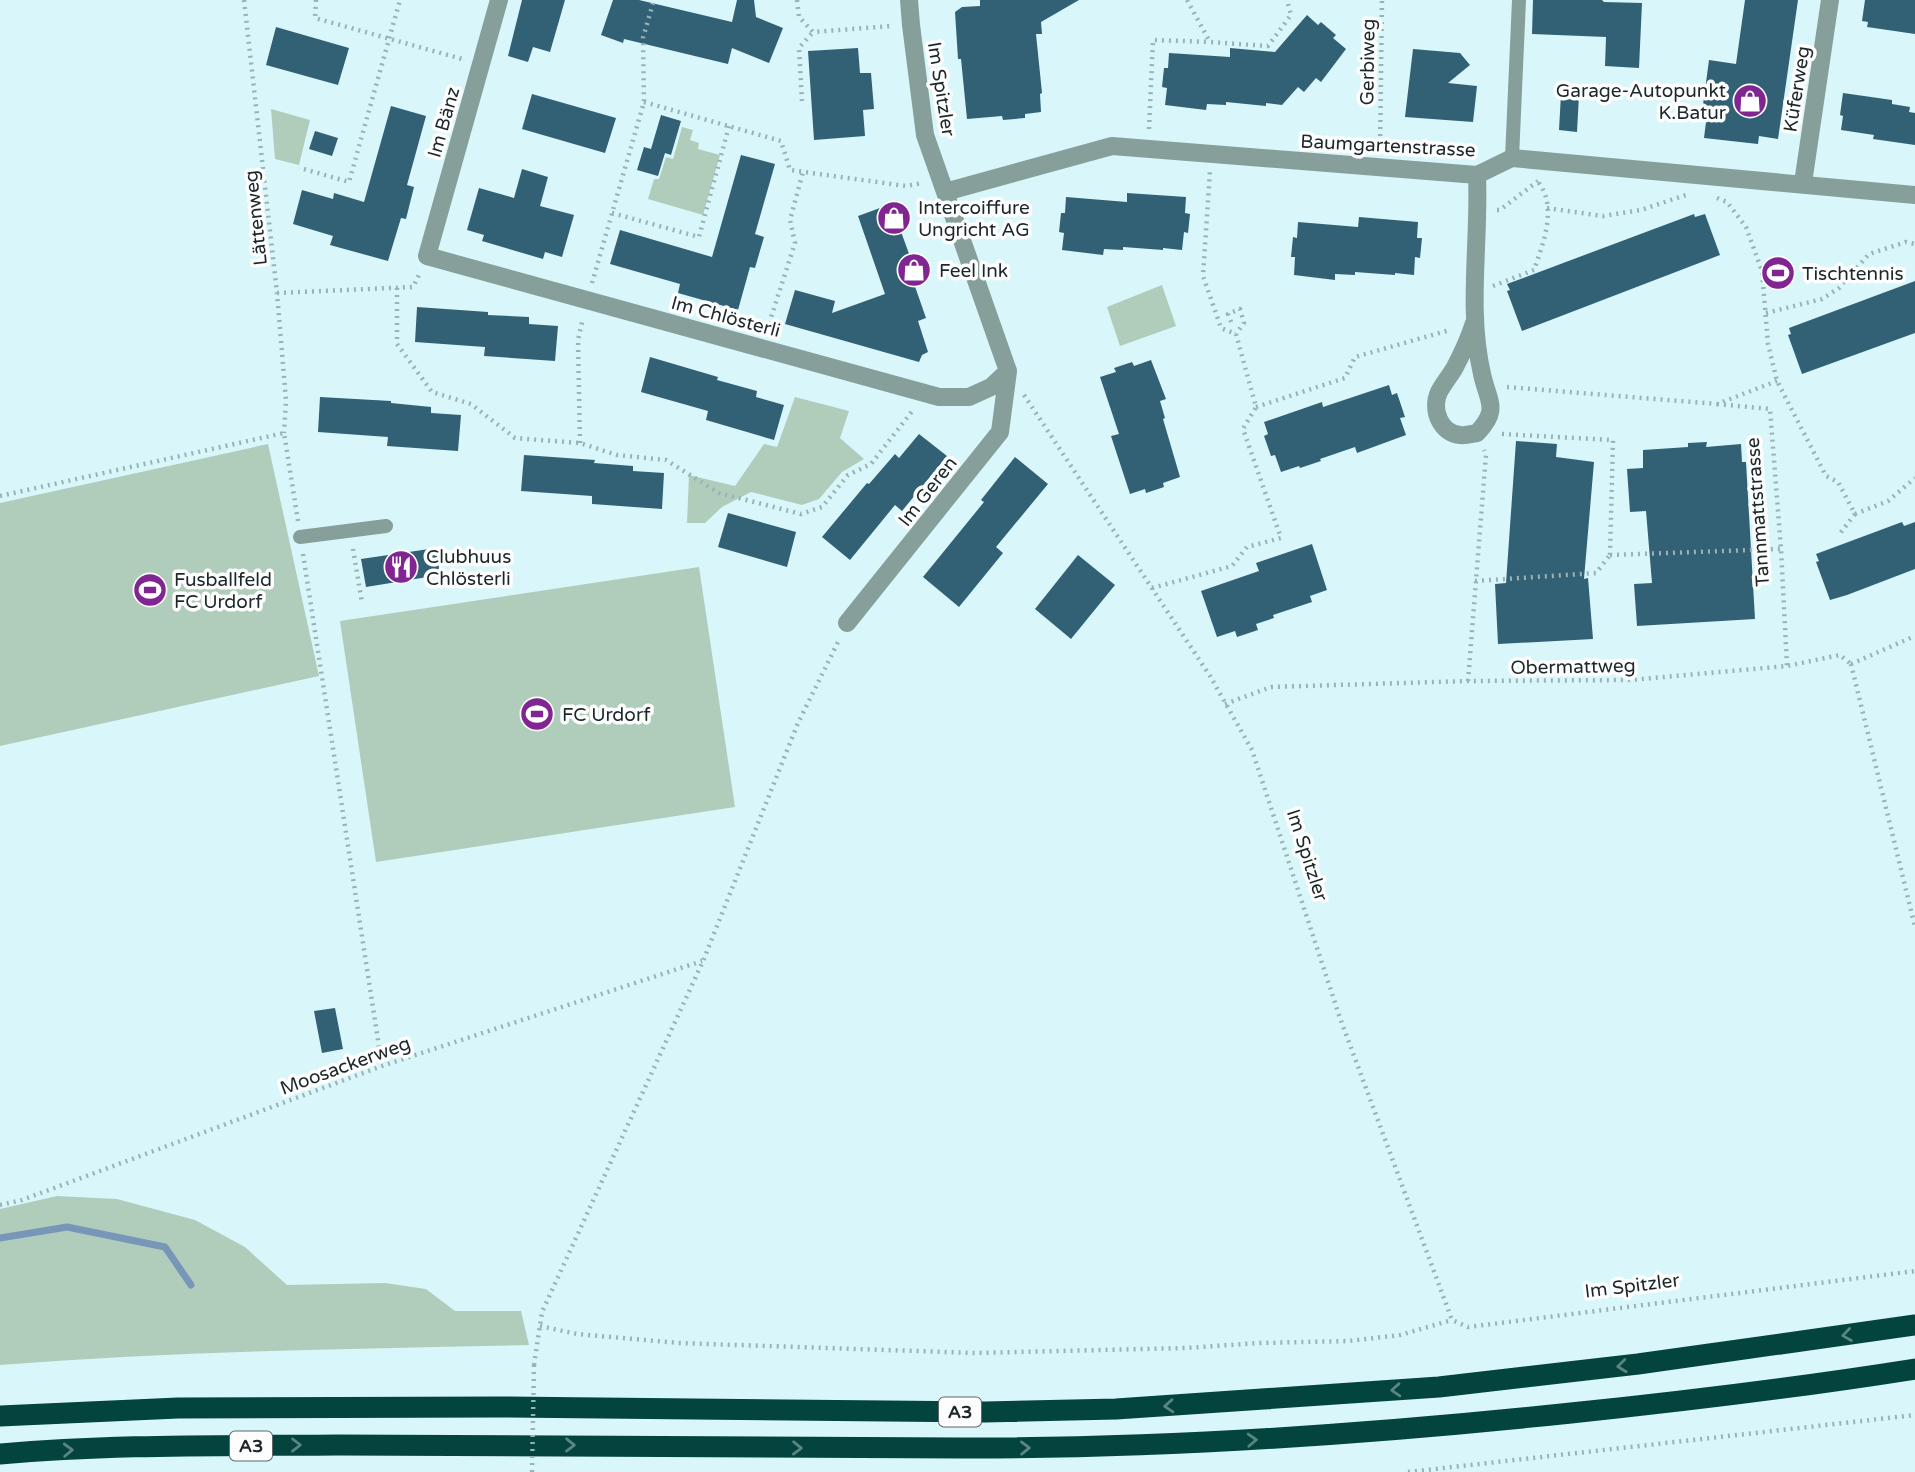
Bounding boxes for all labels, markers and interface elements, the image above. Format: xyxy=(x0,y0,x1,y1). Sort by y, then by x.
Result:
street label: Gerbiweg xyxy=(1356,18,1380,106)
street label: Im Spitzler xyxy=(923,40,959,139)
street label: Küferweg xyxy=(1779,45,1815,134)
place label: Garage-Autopunkt K.Batur xyxy=(1556,80,1727,124)
shop icon: Garage-Autopunkt K.Batur xyxy=(1731,82,1769,120)
street label: Im Bänz xyxy=(423,84,465,160)
street label: Baumgartenstrasse xyxy=(1300,130,1476,162)
street label: Lättenweg xyxy=(240,169,272,267)
place label: Intercoiffure Ungricht AG xyxy=(918,197,1030,241)
shop icon: Intercoiffure Ungricht AG xyxy=(875,199,913,237)
shop icon: Feel Ink xyxy=(895,251,933,289)
sports icon: Tischtennis xyxy=(1759,254,1797,292)
place label: Feel Ink xyxy=(939,260,1008,282)
place label: Tischtennis xyxy=(1802,263,1904,285)
street label: Im Chlösterli xyxy=(669,292,783,342)
street label: Tannmattstrasse xyxy=(1742,437,1774,587)
street label: Im Geren xyxy=(894,453,962,531)
place label: Clubhuus Chlösterli xyxy=(426,546,511,590)
restaurant icon: Clubhuus Chlösterli xyxy=(382,548,420,586)
place label: Fusballfeld FC Urdorf xyxy=(174,569,272,613)
sports icon: Fusballfeld FC Urdorf xyxy=(131,571,169,609)
street label: Obermattweg xyxy=(1510,655,1636,679)
sports icon: FC Urdorf xyxy=(518,695,556,733)
place label: FC Urdorf xyxy=(562,704,651,726)
street label: Im Spitzler xyxy=(1282,807,1332,905)
street label: Moosackerweg xyxy=(277,1032,413,1100)
street label: Im Spitzler xyxy=(1583,1269,1681,1303)
one-way arrow xyxy=(1842,1327,1853,1342)
one-way arrow xyxy=(1616,1359,1628,1374)
one-way arrow xyxy=(1390,1382,1401,1397)
road number: A3 xyxy=(939,1398,981,1427)
one-way arrow xyxy=(1163,1398,1174,1413)
road number: A3 xyxy=(230,1432,272,1461)
one-way arrow xyxy=(1247,1433,1258,1448)
one-way arrow xyxy=(291,1437,301,1453)
one-way arrow xyxy=(565,1437,575,1453)
one-way arrow xyxy=(792,1440,803,1456)
one-way arrow xyxy=(1020,1440,1030,1456)
one-way arrow xyxy=(63,1443,74,1458)

